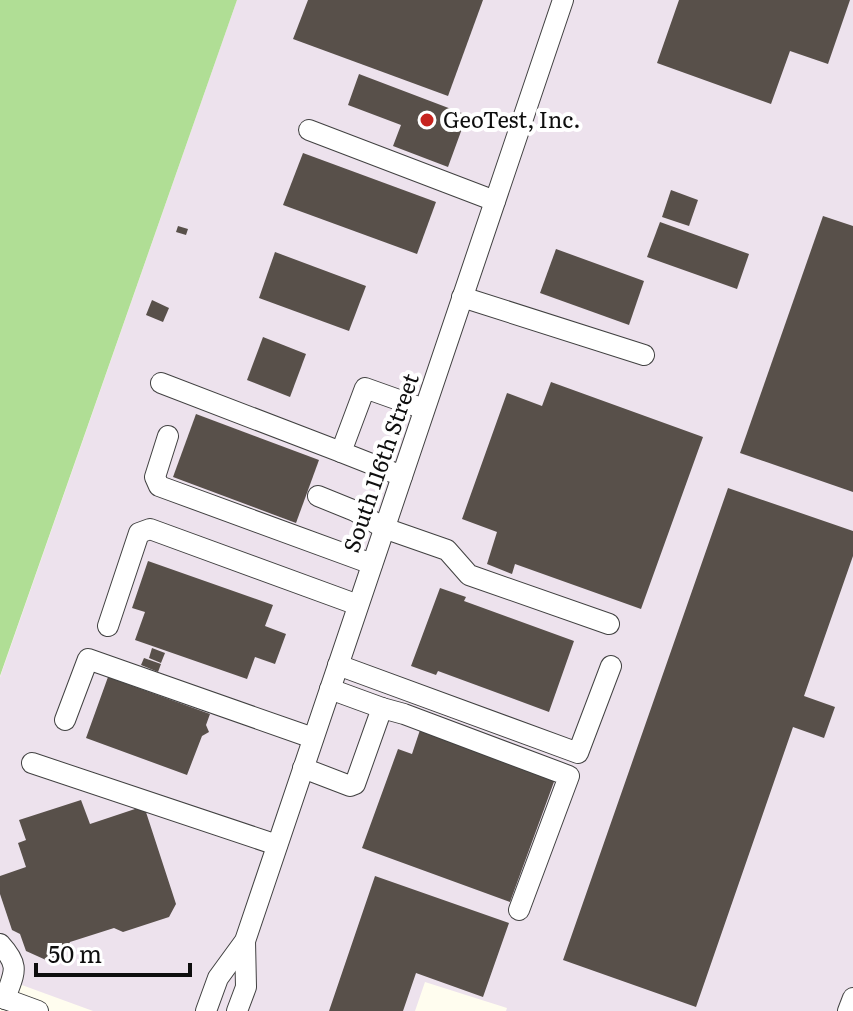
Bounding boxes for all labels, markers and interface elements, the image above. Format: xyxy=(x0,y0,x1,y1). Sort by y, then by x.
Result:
place label: GeoTest, Inc. xyxy=(443,102,580,135)
marker: GeoTest, Inc. xyxy=(418,111,436,129)
street label: South 116th Street xyxy=(333,368,426,557)
scale bar xyxy=(36,927,190,977)
text: 50 m xyxy=(48,935,102,970)

